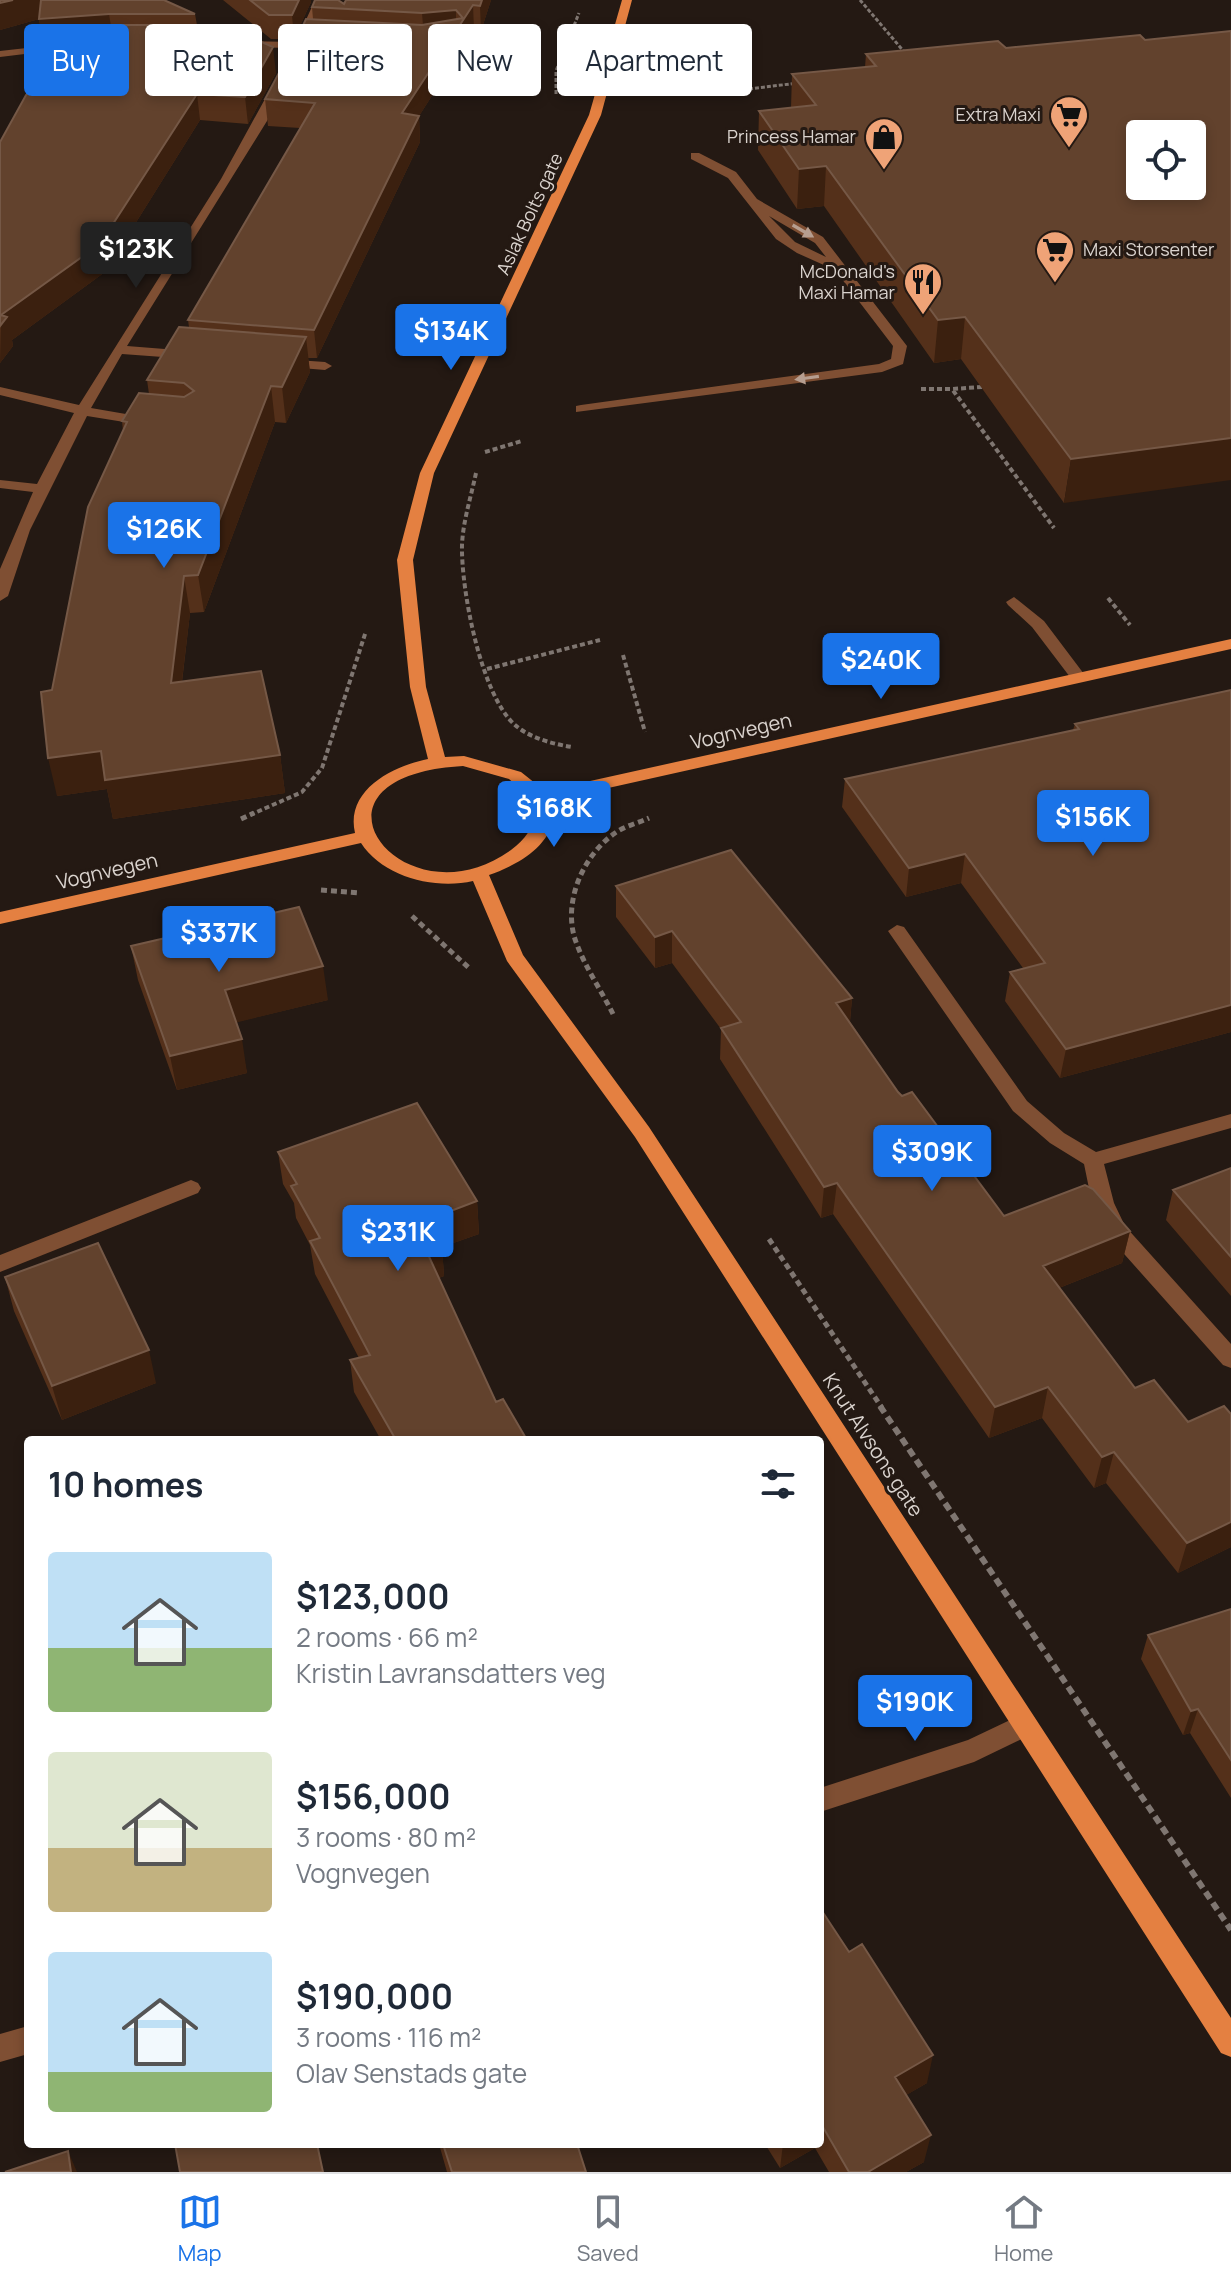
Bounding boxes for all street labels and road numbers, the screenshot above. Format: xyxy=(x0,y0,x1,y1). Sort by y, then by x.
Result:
street label: Aslak Bolts gate xyxy=(490,149,568,278)
street label: Vognvegen xyxy=(688,706,794,755)
street label: Vognvegen xyxy=(54,846,160,895)
street label: Knut Alvsons gate xyxy=(817,1368,930,1522)

